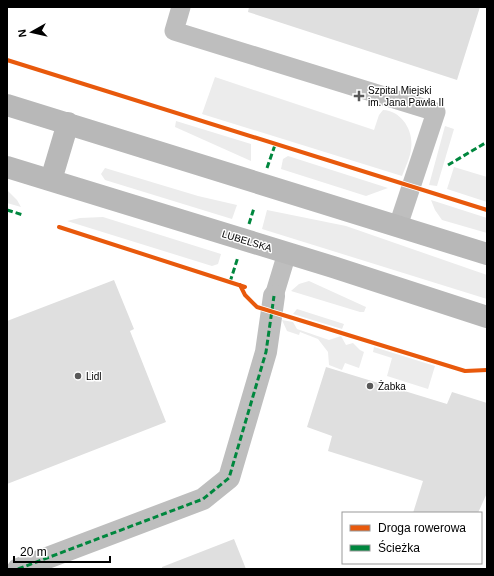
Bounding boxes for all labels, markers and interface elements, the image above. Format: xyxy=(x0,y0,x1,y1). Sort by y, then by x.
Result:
north arrow xyxy=(12,12,52,52)
text: N xyxy=(16,29,29,38)
place label: Szpital Miejski im. Jana Pawła II xyxy=(368,85,444,108)
marker: Szpital Miejski im. Jana Pawła II xyxy=(353,90,365,102)
street label: LUBELSKA xyxy=(221,228,274,254)
marker: Lidl xyxy=(73,371,83,381)
place label: Lidl xyxy=(86,371,102,382)
place label: Żabka xyxy=(378,380,406,392)
marker: Żabka xyxy=(365,381,375,391)
legend xyxy=(342,512,482,564)
text: Droga rowerowa xyxy=(378,521,466,535)
scale bar xyxy=(14,538,110,564)
text: Ścieżka xyxy=(378,540,420,555)
text: 20 m xyxy=(20,545,47,559)

